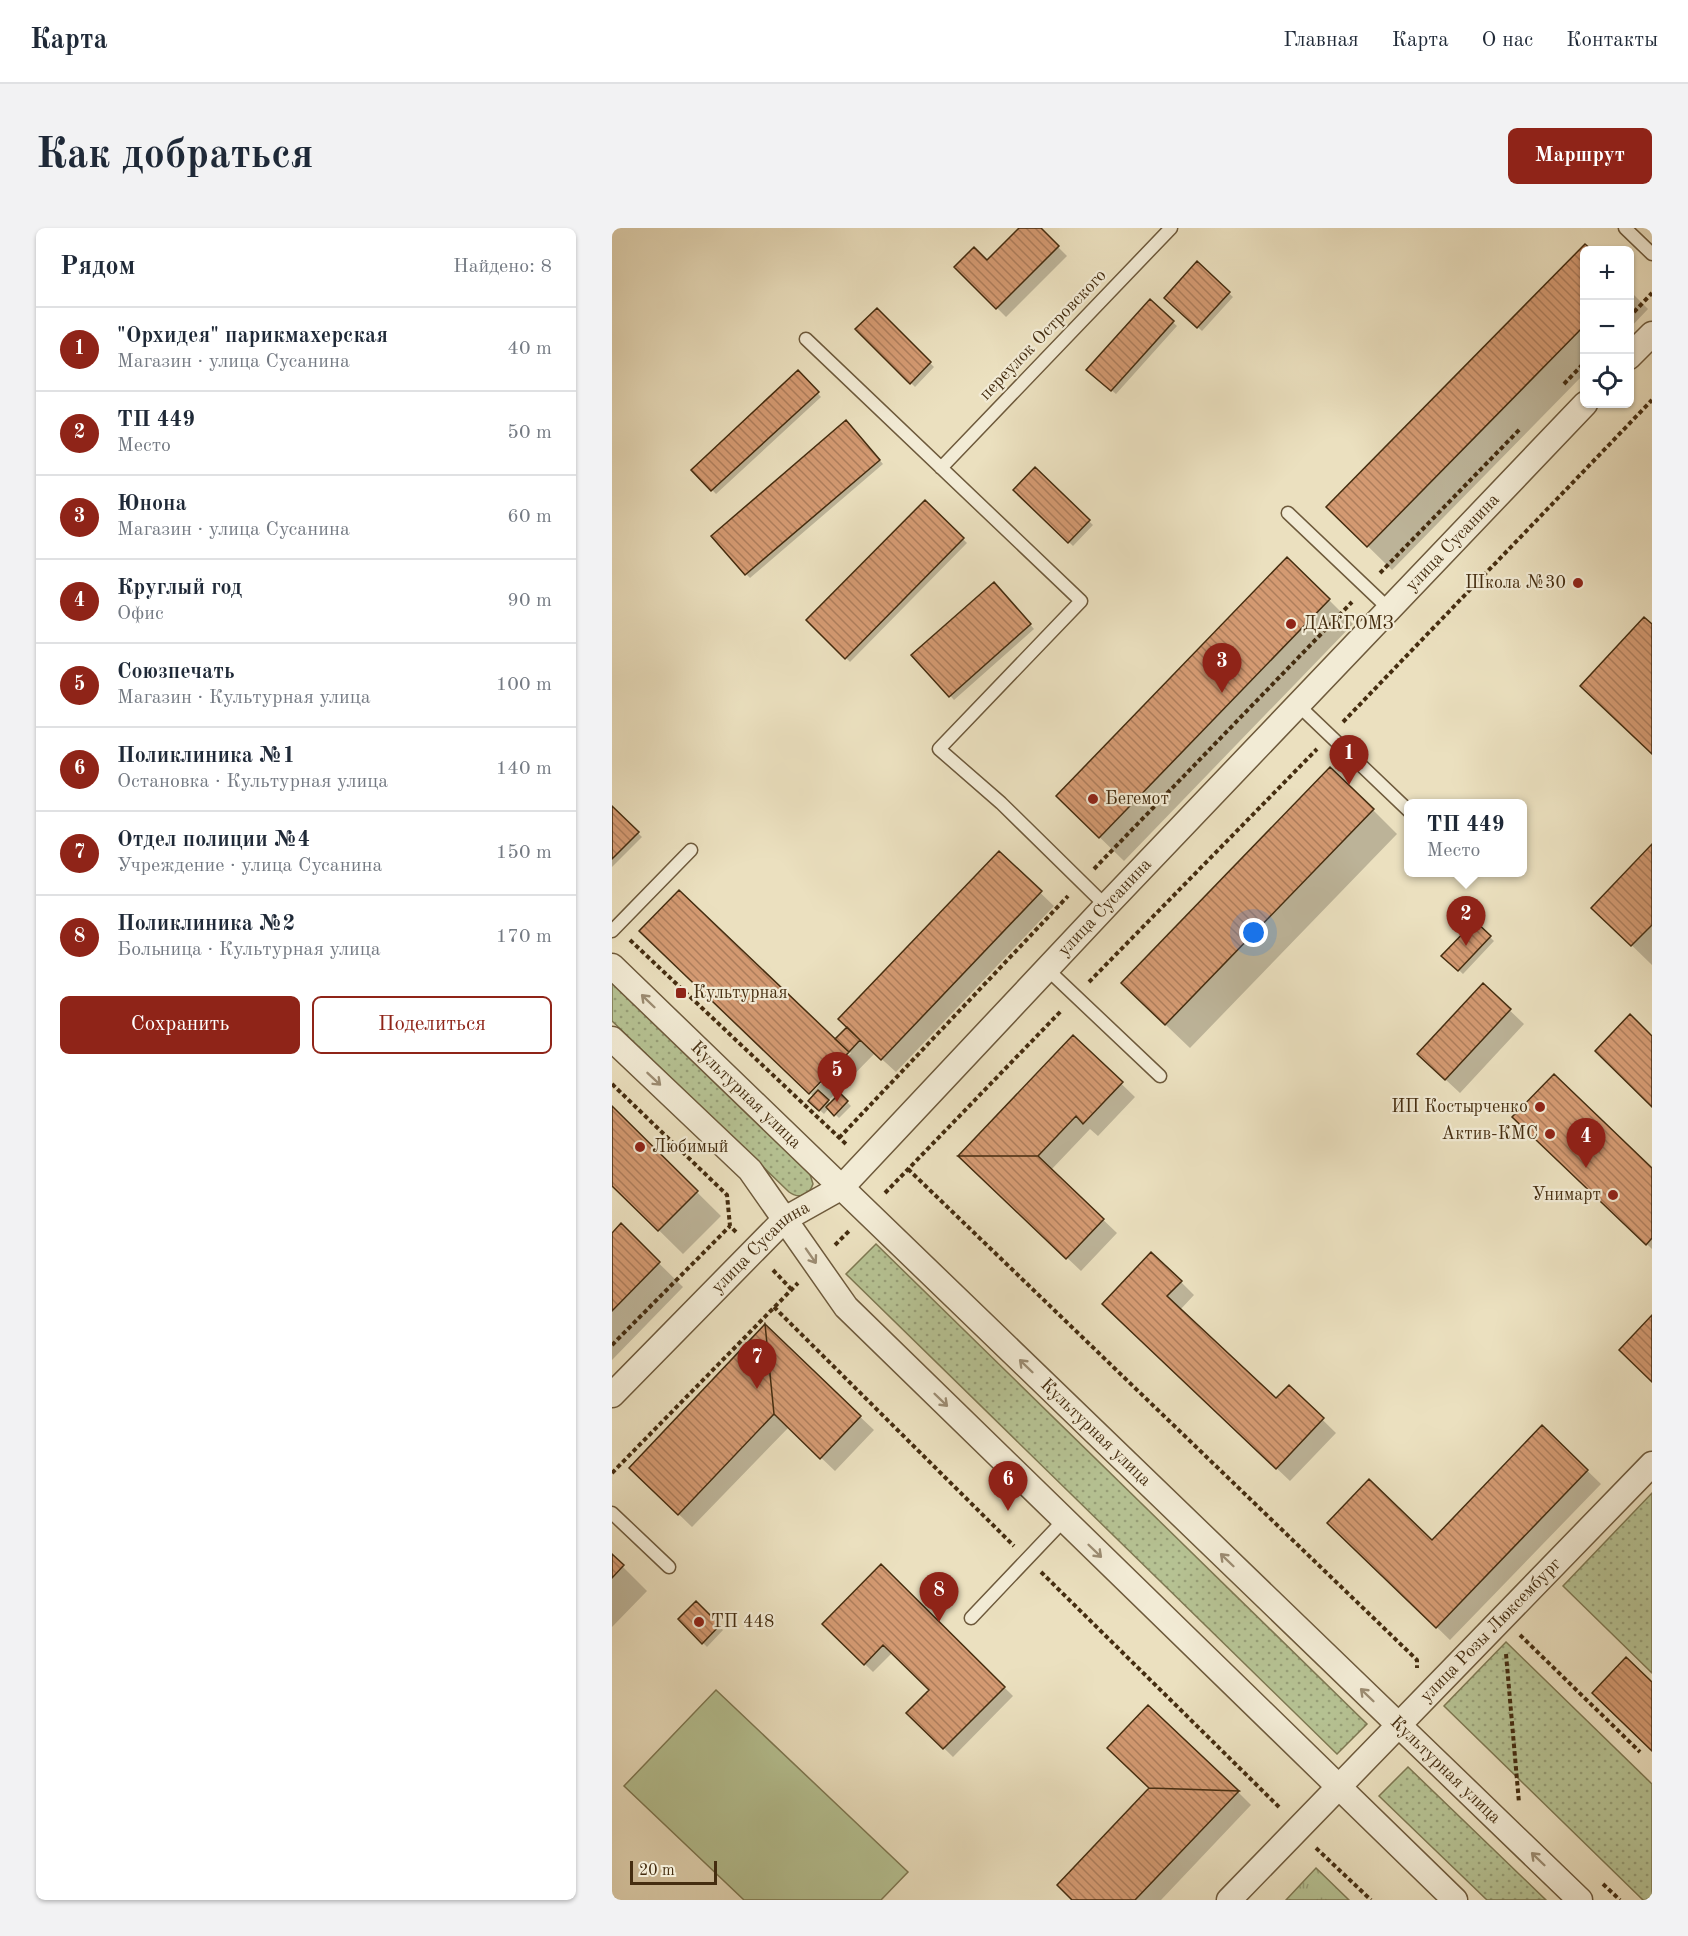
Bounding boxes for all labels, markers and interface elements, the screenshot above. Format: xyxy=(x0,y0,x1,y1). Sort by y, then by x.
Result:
text: Карта xyxy=(30,27,108,55)
text: Главная xyxy=(1283,30,1359,51)
text: Карта xyxy=(1392,30,1449,51)
text: О нас xyxy=(1482,30,1533,51)
text: Контакты xyxy=(1566,30,1658,51)
button: Маршрут xyxy=(1508,128,1652,184)
text: Как добраться xyxy=(36,135,313,177)
map controls xyxy=(1580,246,1634,408)
button: + xyxy=(1580,246,1634,300)
text: Рядом xyxy=(60,254,135,280)
text: Найдено: 8 xyxy=(453,257,552,277)
street label: переулок Островского xyxy=(976,266,1110,404)
button: − xyxy=(1580,300,1634,354)
text: "Орхидея" парикмахерская xyxy=(117,325,388,347)
text: 1 xyxy=(74,339,85,359)
text: 40 m xyxy=(507,339,552,359)
text: Магазин · улица Сусанина xyxy=(117,352,350,372)
button: locate xyxy=(1580,354,1634,408)
text: ТП 449 xyxy=(117,409,195,431)
text: 2 xyxy=(74,423,85,443)
text: 50 m xyxy=(507,423,552,443)
text: Место xyxy=(117,436,171,456)
street label: улица Сусанина xyxy=(1402,490,1503,595)
text: Юнона xyxy=(117,493,187,515)
text: 3 xyxy=(74,507,85,527)
text: 60 m xyxy=(507,507,552,527)
text: Магазин · улица Сусанина xyxy=(117,520,350,540)
place label: Школа №30 xyxy=(1465,574,1566,592)
marker: Школа №30 xyxy=(1571,576,1585,590)
text: Круглый год xyxy=(117,577,242,599)
text: 4 xyxy=(74,591,85,611)
text: 90 m xyxy=(507,591,552,611)
text: Офис xyxy=(117,604,164,624)
place label: ДАКГОМЗ xyxy=(1303,615,1394,633)
marker: ДАКГОМЗ xyxy=(1284,617,1298,631)
pin: 3 xyxy=(1202,644,1242,693)
text: Союзпечать xyxy=(117,661,235,683)
text: 5 xyxy=(74,675,85,695)
text: 100 m xyxy=(496,675,552,695)
text: Магазин · Культурная улица xyxy=(117,688,371,708)
pin: 1 xyxy=(1330,736,1368,785)
text: Поликлиника №1 xyxy=(117,745,295,767)
text: 6 xyxy=(74,759,85,779)
text: 140 m xyxy=(496,759,552,779)
text: Остановка · Культурная улица xyxy=(117,772,388,792)
place label: Бегемот xyxy=(1105,790,1169,808)
marker: Бегемот xyxy=(1086,792,1100,806)
popup xyxy=(1404,799,1527,877)
text: ТП 449 xyxy=(1426,814,1505,836)
text: Отдел полиции №4 xyxy=(117,829,310,851)
text: Место xyxy=(1426,841,1481,861)
text: 7 xyxy=(74,843,85,863)
text: 150 m xyxy=(496,843,552,863)
street label: улица Сусанина xyxy=(1055,855,1155,960)
text: Учреждение · улица Сусанина xyxy=(117,856,382,876)
pin: 2 xyxy=(1446,896,1486,946)
text: Поликлиника №2 xyxy=(117,913,295,935)
your location xyxy=(1239,918,1268,947)
text: 8 xyxy=(74,927,85,947)
text: 170 m xyxy=(496,927,552,947)
text: Больница · Культурная улица xyxy=(117,940,381,960)
place label: Культурная xyxy=(693,984,788,1002)
marker: Культурная xyxy=(674,986,688,1000)
one-way arrow xyxy=(641,994,656,1008)
button: Сохранить xyxy=(60,996,300,1054)
button: Поделиться xyxy=(312,996,552,1054)
street label: Культурная улица xyxy=(687,1038,805,1152)
pin: 5 xyxy=(818,1052,856,1102)
one-way arrow xyxy=(647,1072,662,1086)
place label: ИП Костырченко xyxy=(1391,1098,1528,1116)
marker: ИП Костырченко xyxy=(1533,1100,1547,1114)
pin: 4 xyxy=(1566,1118,1606,1168)
place label: Актив-КМС xyxy=(1441,1125,1538,1143)
marker: Актив-КМС xyxy=(1543,1127,1557,1141)
place label: Любимый xyxy=(652,1138,729,1156)
marker: Любимый xyxy=(633,1140,647,1154)
place label: Унимарт xyxy=(1532,1186,1601,1204)
marker: Унимарт xyxy=(1606,1188,1620,1202)
street label: улица Сусанина xyxy=(708,1198,813,1297)
one-way arrow xyxy=(805,1247,817,1263)
pin: 7 xyxy=(738,1340,776,1389)
one-way arrow xyxy=(1019,1359,1034,1373)
street label: Культурная улица xyxy=(1037,1376,1154,1490)
one-way arrow xyxy=(934,1392,949,1407)
pin: 6 xyxy=(988,1462,1028,1511)
one-way arrow xyxy=(1088,1543,1103,1558)
one-way arrow xyxy=(1220,1552,1235,1567)
street label: улица Розы Люксембург xyxy=(1417,1554,1565,1706)
pin: 8 xyxy=(920,1572,958,1622)
place label: ТП 448 xyxy=(711,1613,774,1631)
marker: ТП 448 xyxy=(692,1615,706,1629)
one-way arrow xyxy=(1360,1688,1375,1703)
street label: Культурная улица xyxy=(1387,1713,1504,1827)
one-way arrow xyxy=(1531,1852,1546,1867)
scale bar xyxy=(630,1858,717,1886)
text: 20 m xyxy=(639,1863,675,1879)

